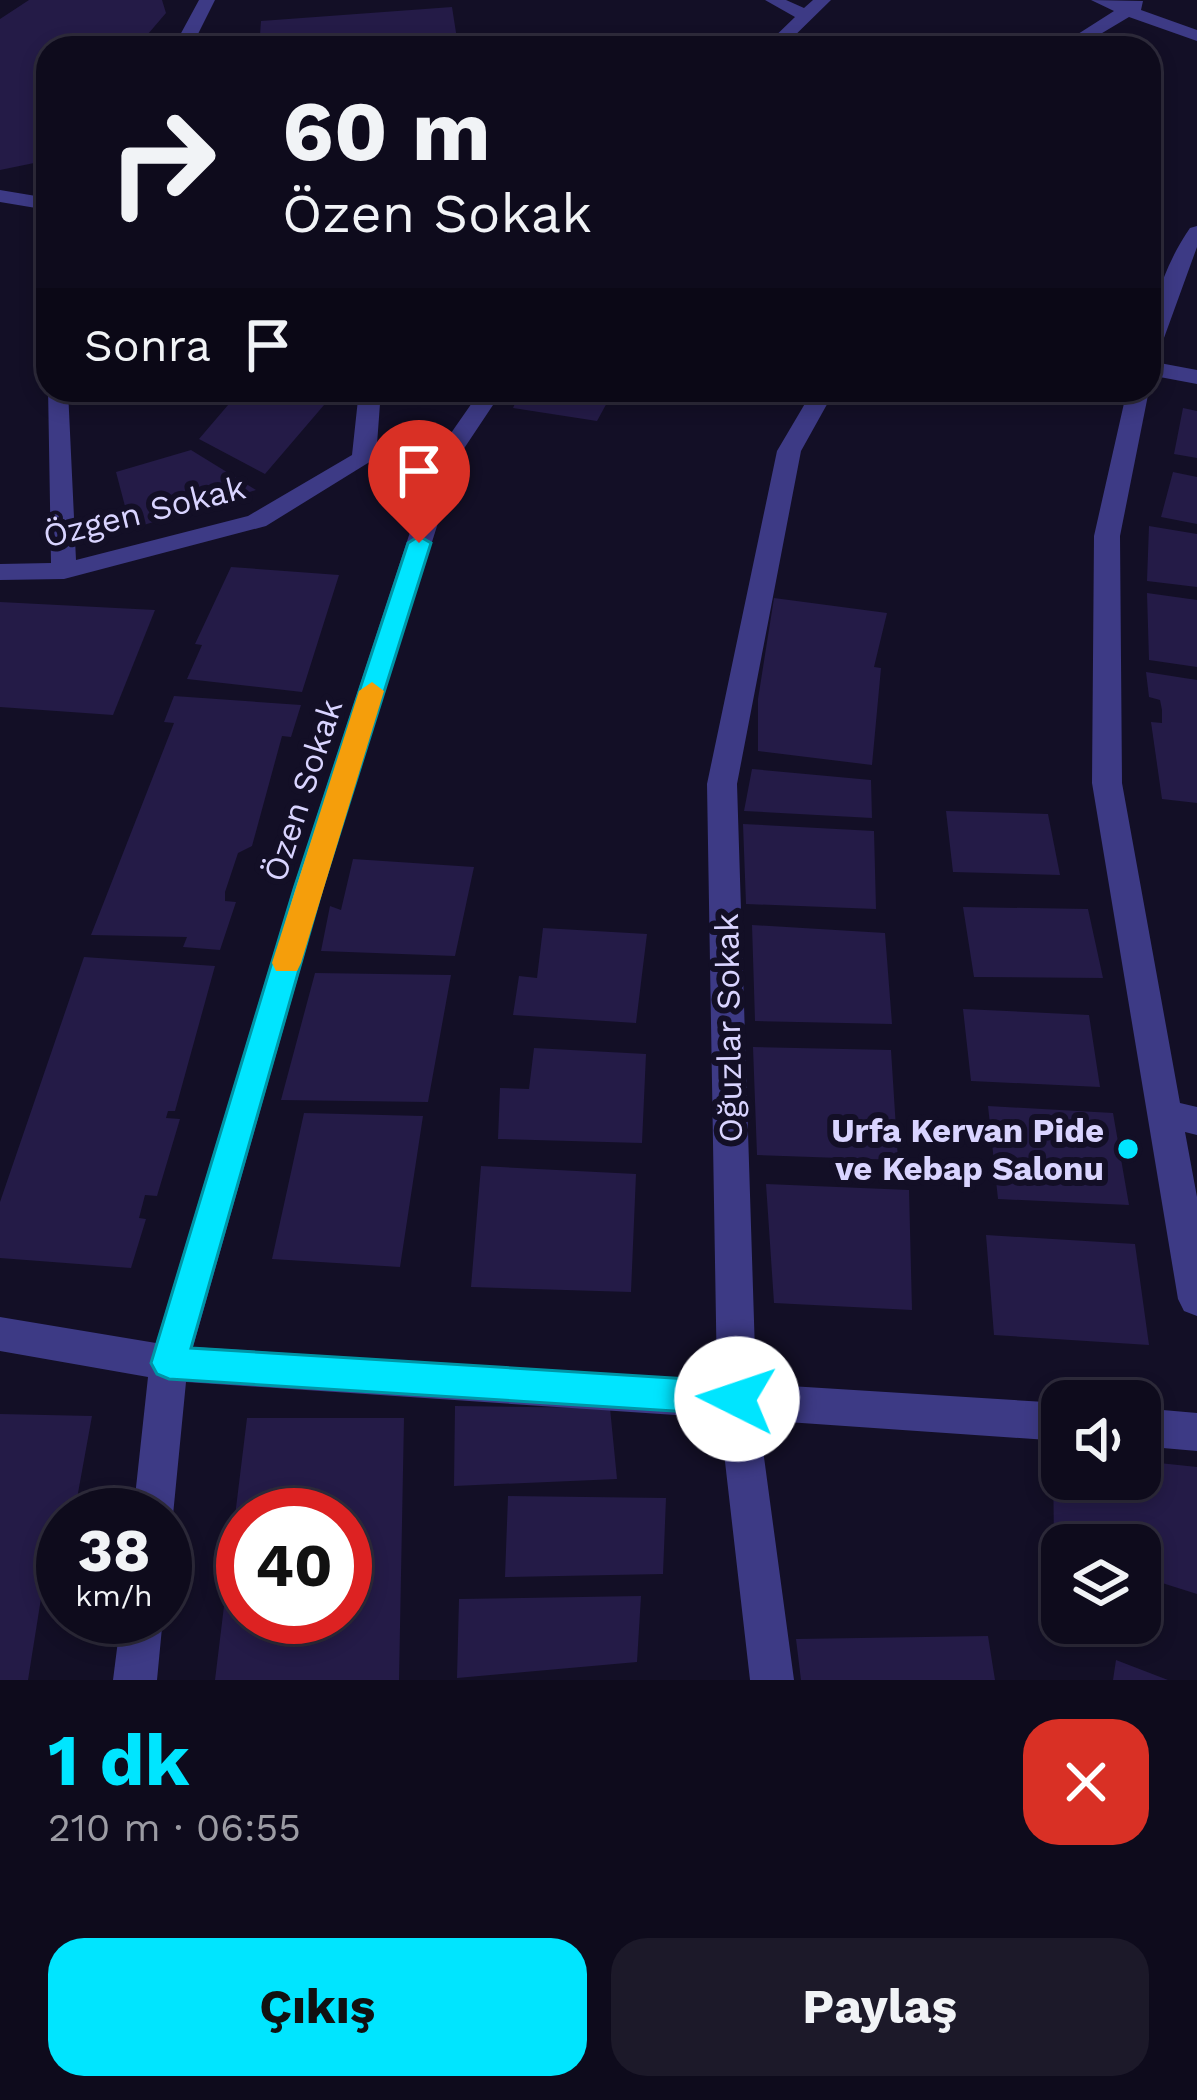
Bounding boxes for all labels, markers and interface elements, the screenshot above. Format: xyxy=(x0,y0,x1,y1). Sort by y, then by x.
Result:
text: 60 m xyxy=(282,82,491,180)
icon: right xyxy=(84,84,240,240)
text: Özen Sokak xyxy=(282,182,592,245)
icon: arrive xyxy=(235,312,301,378)
text: Sonra xyxy=(84,319,211,372)
pin xyxy=(368,420,470,543)
icon: arrive xyxy=(386,438,452,504)
street label: Özgen Sokak xyxy=(39,468,249,555)
street label: Özen Sokak xyxy=(255,694,350,886)
street label: Oğuzlar Sokak xyxy=(707,913,750,1143)
place label: Urfa Kervan Pide ve Kebap Salonu xyxy=(831,1111,1104,1188)
marker: Urfa Kervan Pide ve Kebap Salonu xyxy=(1115,1136,1141,1162)
position arrow xyxy=(674,1336,800,1462)
map controls xyxy=(1041,1380,1161,1644)
button: sound xyxy=(1041,1380,1161,1500)
speed limit sign: 40 xyxy=(216,1488,372,1644)
text: 38 xyxy=(77,1515,151,1586)
button: layers xyxy=(1041,1524,1161,1644)
text: km/h xyxy=(75,1578,153,1613)
text: 1 dk xyxy=(48,1718,190,1802)
button: close xyxy=(1023,1719,1149,1845)
text: 210 m · 06:55 xyxy=(48,1805,301,1850)
button: Çıkış xyxy=(48,1938,587,2076)
button: Paylaş xyxy=(611,1938,1149,2076)

